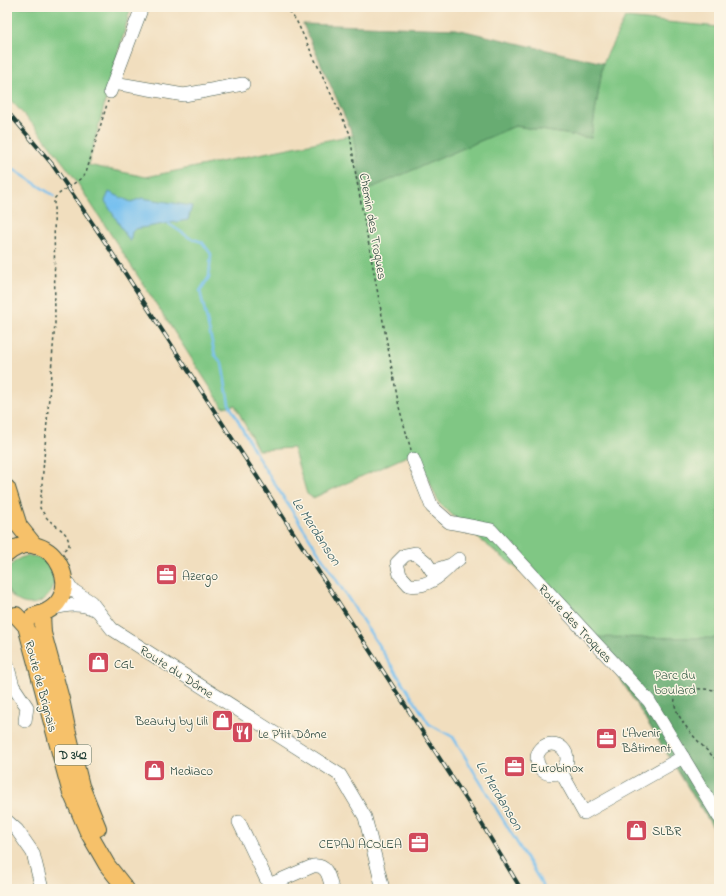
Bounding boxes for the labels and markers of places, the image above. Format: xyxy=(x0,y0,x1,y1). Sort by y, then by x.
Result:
office icon: Azergo xyxy=(153,562,179,588)
place label: Azergo xyxy=(182,567,218,587)
shop icon: CGL xyxy=(85,650,111,676)
place label: CGL xyxy=(114,655,134,674)
shop icon: Beauty by Lili xyxy=(210,707,236,733)
place label: Beauty by Lili xyxy=(134,712,208,732)
restaurant icon: Le P'tit Dôme xyxy=(230,720,256,746)
place label: L'Avenir Bâtiment xyxy=(621,724,672,758)
place label: Le P'tit Dôme xyxy=(258,725,327,744)
office icon: L'Avenir Bâtiment xyxy=(593,726,619,752)
office icon: Eurobinox xyxy=(501,754,527,780)
shop icon: Mediaco xyxy=(142,757,168,783)
place label: Eurobinox xyxy=(530,759,584,778)
place label: Mediaco xyxy=(170,762,213,781)
shop icon: SLBR xyxy=(624,817,650,843)
place label: SLBR xyxy=(652,822,682,841)
office icon: CEPAJ ACOLEA xyxy=(405,830,431,856)
place label: CEPAJ ACOLEA xyxy=(319,835,402,854)

